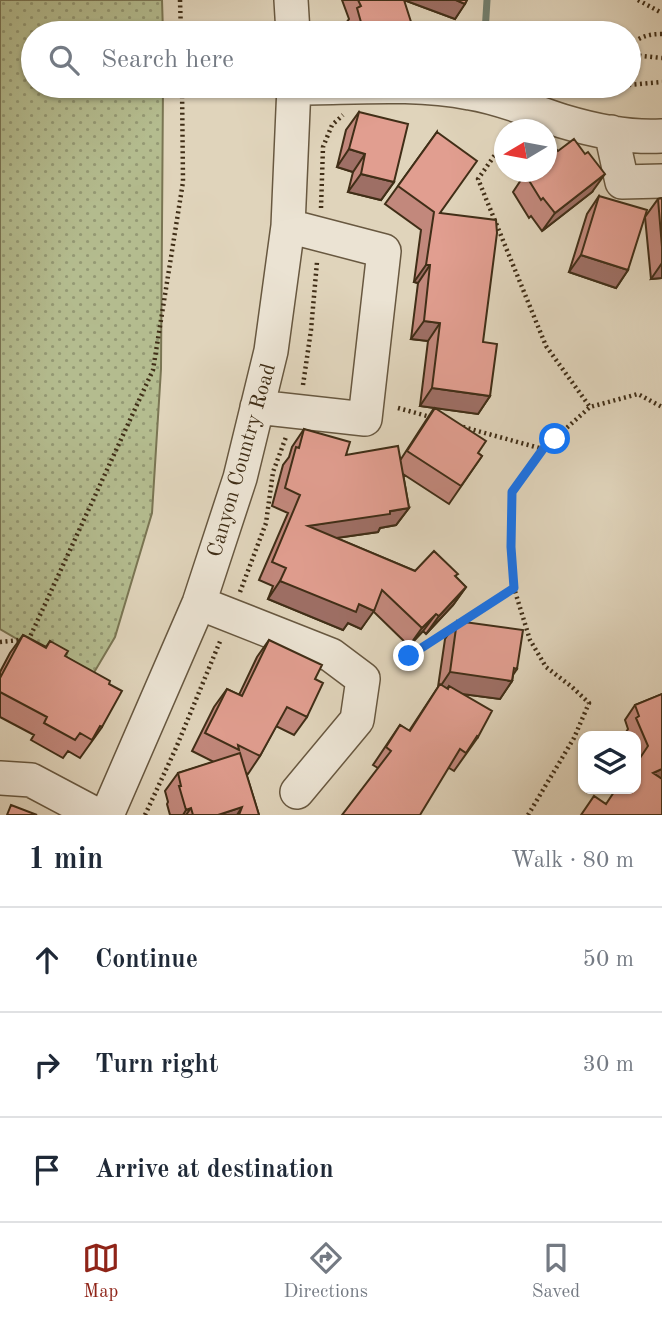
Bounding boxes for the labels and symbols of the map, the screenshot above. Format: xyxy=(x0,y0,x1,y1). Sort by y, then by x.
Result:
north arrow xyxy=(494,119,557,182)
street label: Canyon Country Road xyxy=(205,361,280,560)
route start xyxy=(539,423,570,454)
route end xyxy=(393,640,424,671)

